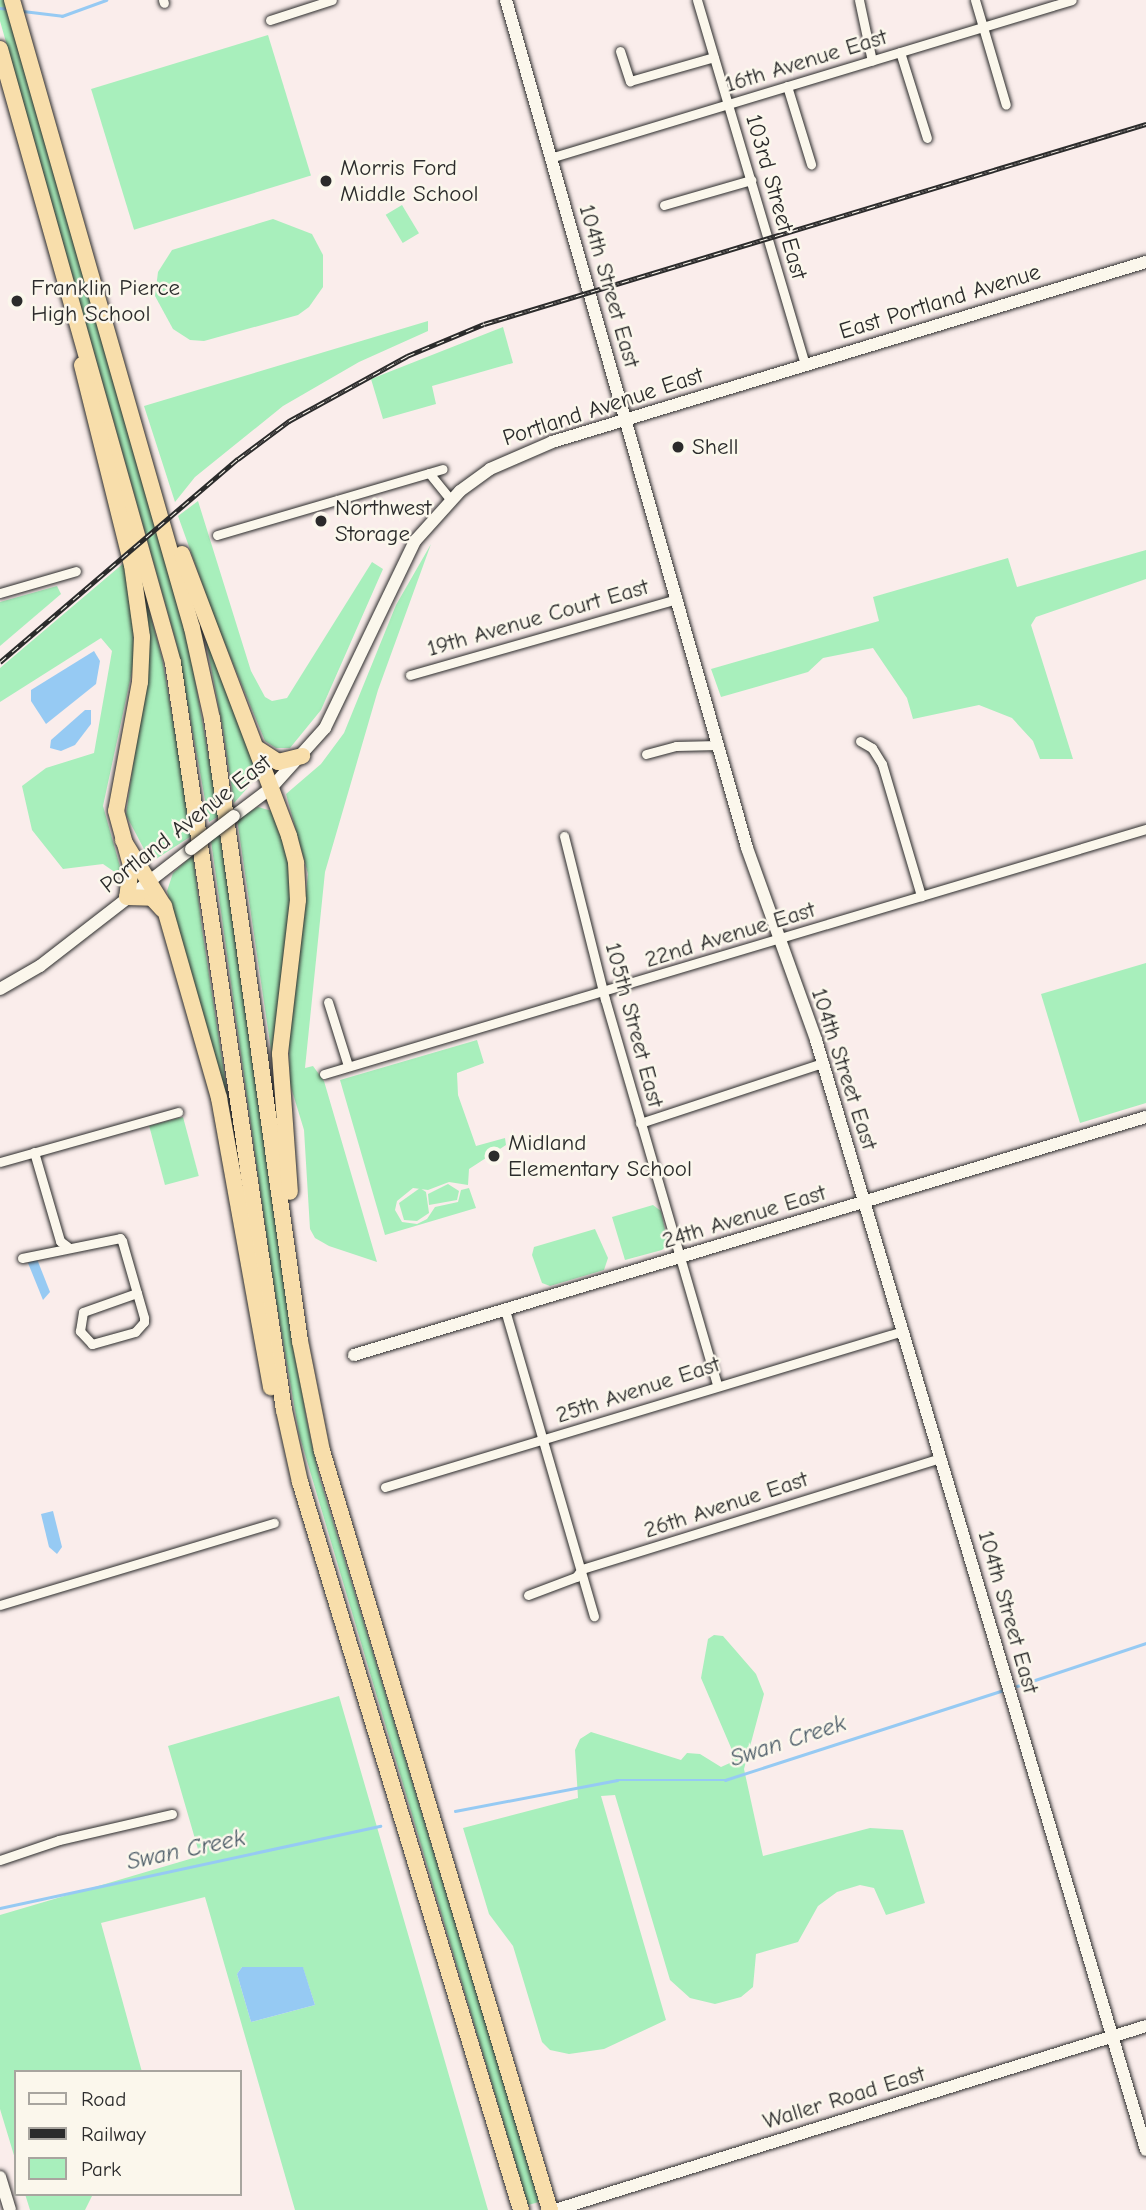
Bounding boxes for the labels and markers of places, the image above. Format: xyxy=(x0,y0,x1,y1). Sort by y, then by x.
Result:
place label: Morris Ford Middle School xyxy=(340,154,479,208)
marker: Morris Ford Middle School xyxy=(318,173,334,189)
place label: Franklin Pierce High School xyxy=(31,274,180,328)
marker: Franklin Pierce High School xyxy=(9,293,25,309)
place label: Shell xyxy=(692,433,739,461)
marker: Shell xyxy=(670,439,686,455)
place label: Northwest Storage xyxy=(335,494,431,548)
marker: Northwest Storage xyxy=(313,513,329,529)
place label: Midland Elementary School xyxy=(508,1129,692,1183)
marker: Midland Elementary School xyxy=(486,1148,502,1164)

